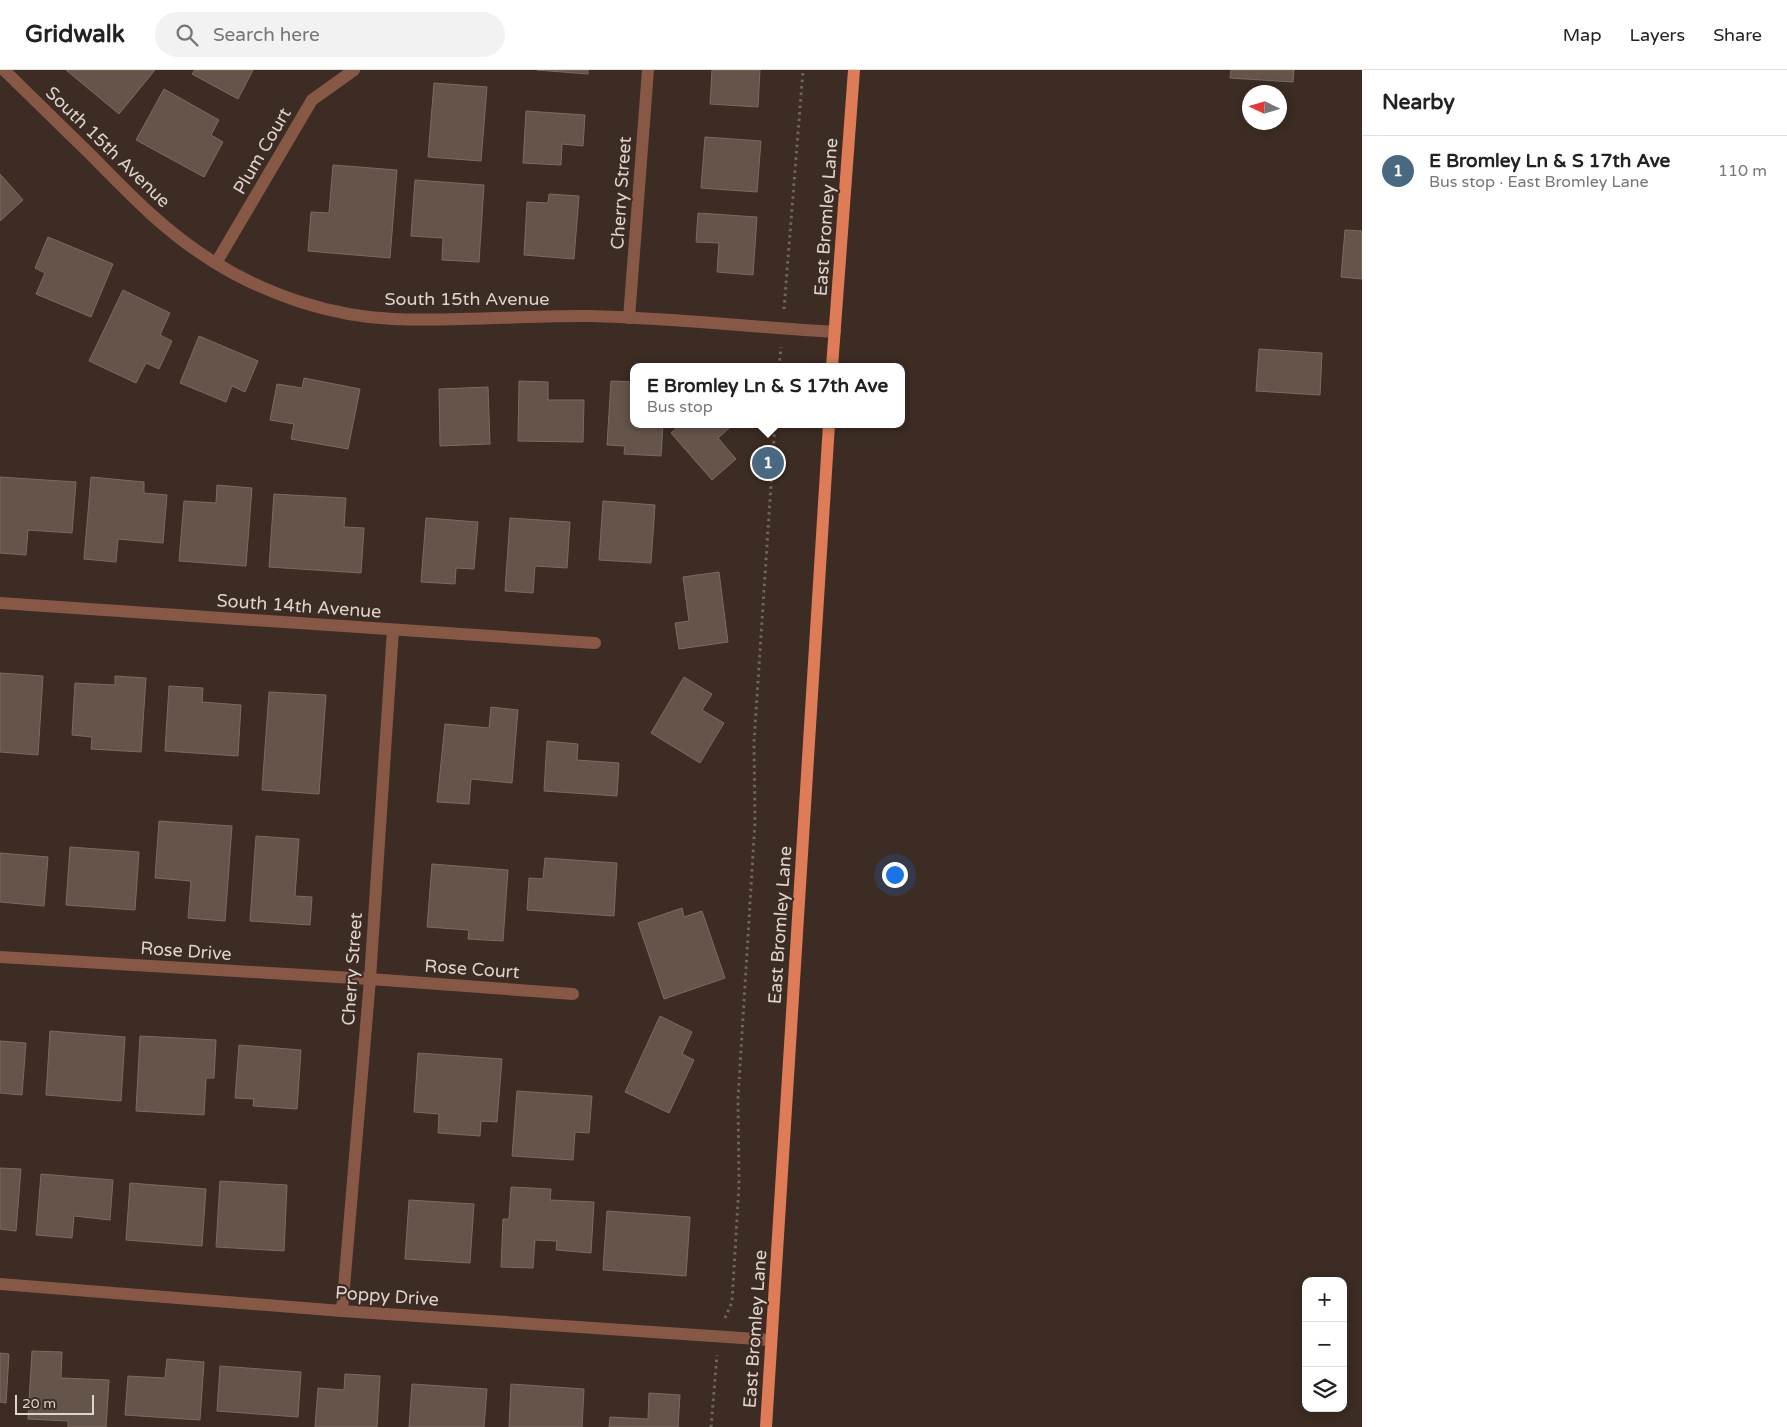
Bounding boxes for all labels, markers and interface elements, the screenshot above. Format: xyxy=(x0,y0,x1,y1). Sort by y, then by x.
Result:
search box xyxy=(155,12,505,57)
text: Gridwalk xyxy=(25,20,125,49)
icon: search xyxy=(173,21,201,49)
text: Search here xyxy=(213,24,320,46)
text: Map xyxy=(1563,24,1602,46)
text: Layers xyxy=(1630,24,1685,46)
text: Share xyxy=(1713,24,1762,46)
street label: South 15th Avenue xyxy=(41,82,175,212)
north arrow xyxy=(1242,85,1287,130)
text: Nearby xyxy=(1382,90,1455,115)
street label: Plum Court xyxy=(228,104,296,198)
street label: Cherry Street xyxy=(606,136,636,250)
street label: East Bromley Lane xyxy=(809,137,843,297)
text: E Bromley Ln & S 17th Ave xyxy=(1429,150,1670,172)
text: 1 xyxy=(1393,161,1403,181)
text: 110 m xyxy=(1718,161,1767,181)
text: Bus stop · East Bromley Lane xyxy=(1429,172,1648,192)
street label: South 15th Avenue xyxy=(384,288,550,310)
popup xyxy=(630,363,905,428)
text: E Bromley Ln & S 17th Ave xyxy=(647,375,888,397)
text: Bus stop xyxy=(647,397,713,417)
pin: 1 xyxy=(752,444,784,482)
street label: South 14th Avenue xyxy=(216,589,382,623)
street label: East Bromley Lane xyxy=(763,845,797,1005)
your location xyxy=(882,862,908,888)
street label: Cherry Street xyxy=(337,912,367,1026)
street label: Rose Drive xyxy=(140,937,232,965)
street label: Rose Court xyxy=(424,955,520,983)
street label: East Bromley Lane xyxy=(738,1249,772,1409)
map controls xyxy=(1302,1277,1347,1412)
button: + xyxy=(1302,1277,1347,1322)
street label: Poppy Drive xyxy=(334,1281,440,1311)
button: − xyxy=(1302,1322,1347,1367)
button: layers xyxy=(1302,1367,1347,1412)
scale bar xyxy=(15,1392,94,1415)
text: 20 m xyxy=(22,1395,56,1412)

